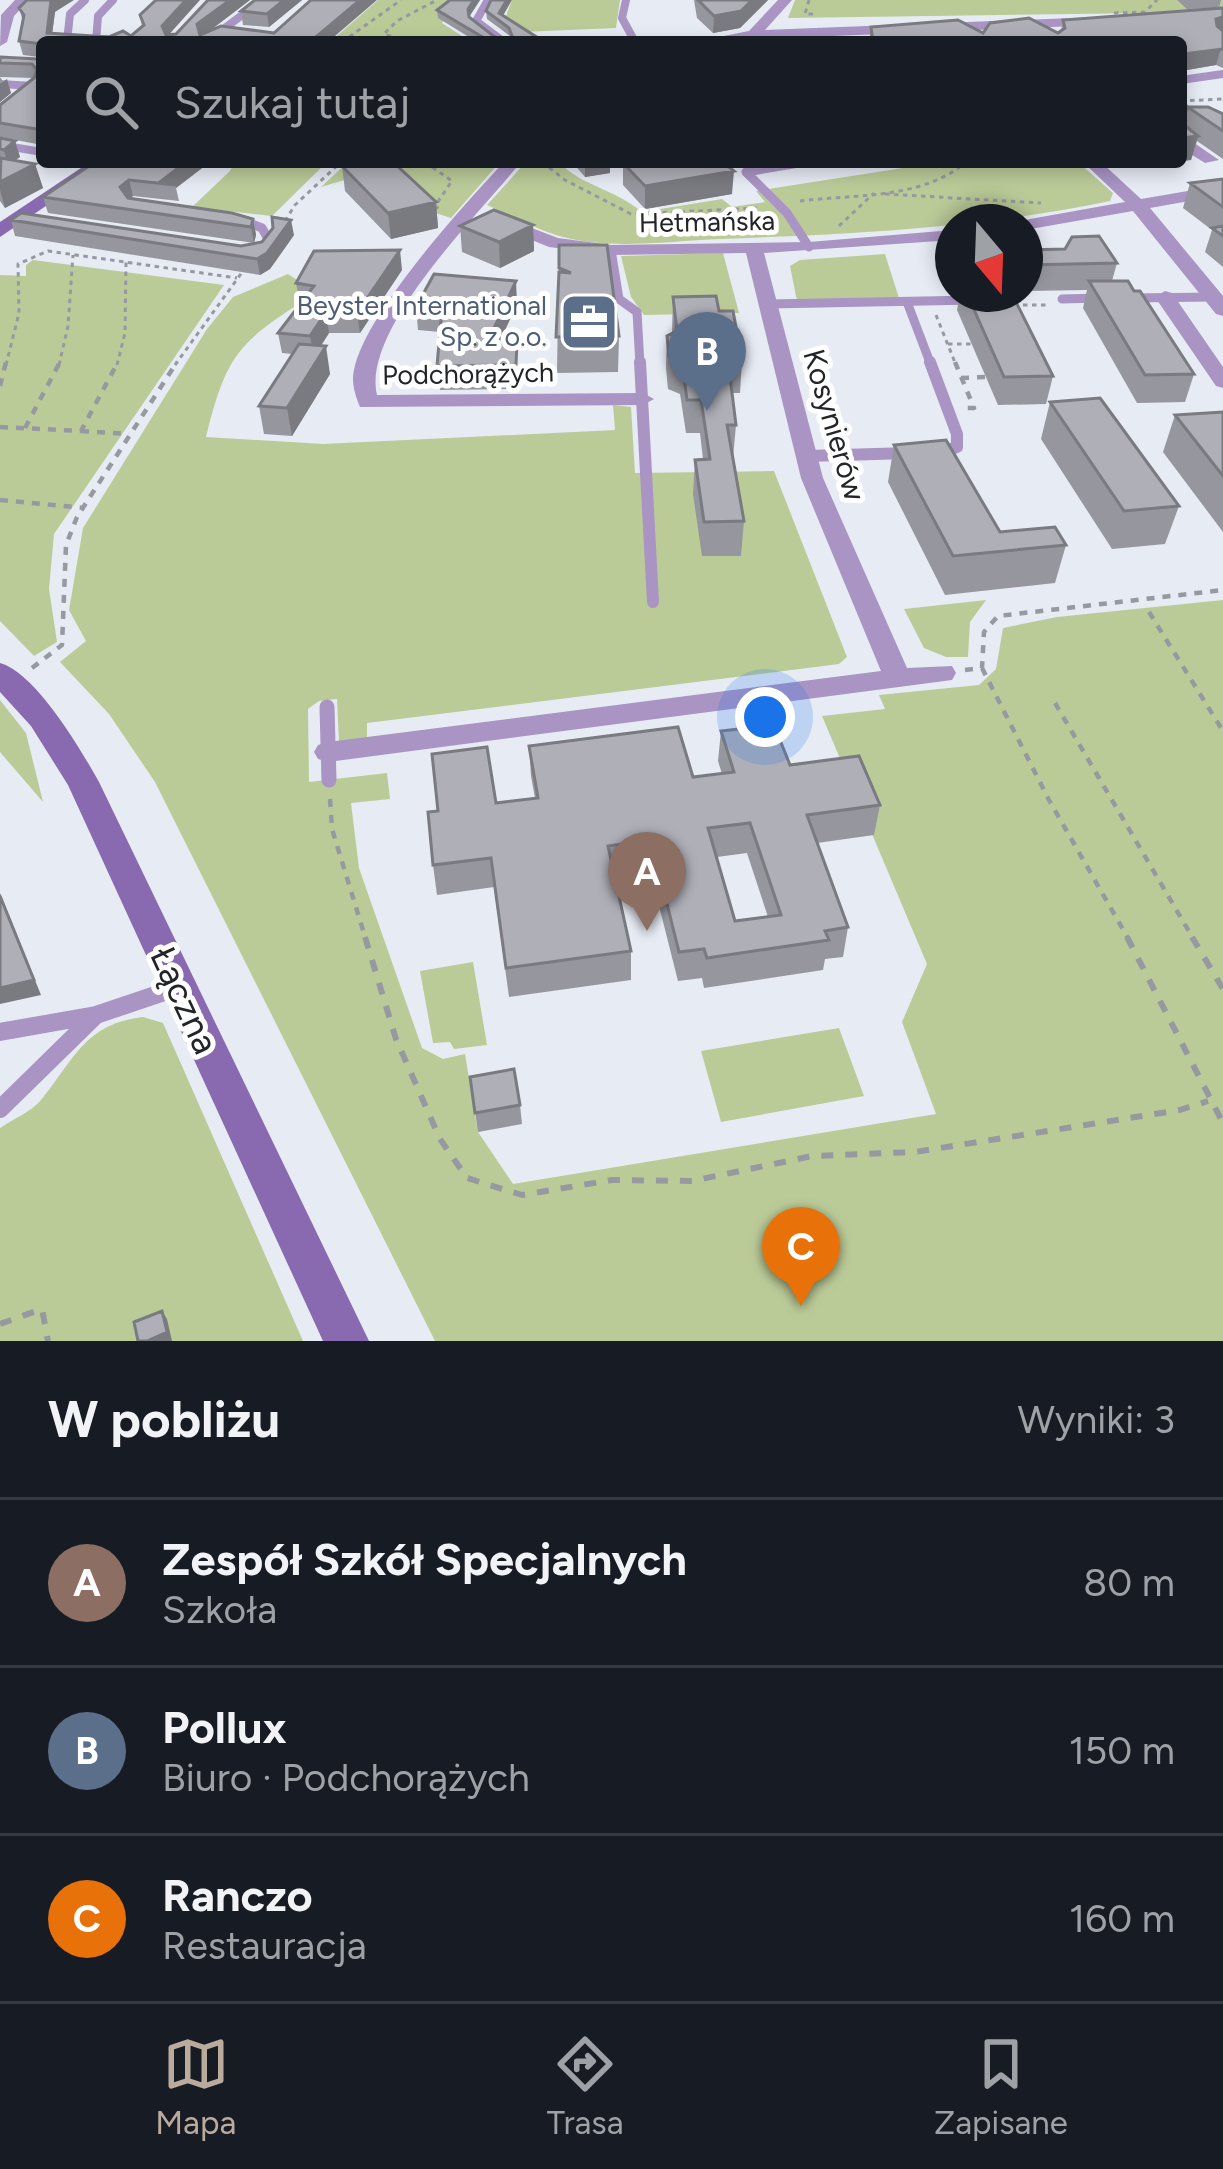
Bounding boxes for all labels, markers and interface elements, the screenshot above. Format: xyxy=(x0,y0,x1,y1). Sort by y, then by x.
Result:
search box xyxy=(36,36,1187,168)
icon: search xyxy=(78,69,144,135)
text: Szukaj tutaj xyxy=(174,75,410,129)
street label: Hetmańska xyxy=(639,204,775,239)
north arrow xyxy=(935,204,1043,312)
place label: Beyster International Sp. z o.o. xyxy=(297,289,547,353)
office icon: Beyster International Sp. z o.o. xyxy=(558,291,620,353)
pin: B xyxy=(668,312,746,411)
street label: Kosynierów xyxy=(795,345,874,505)
street label: Podchorążych xyxy=(382,356,554,391)
your location xyxy=(735,687,795,747)
pin: A xyxy=(608,832,686,931)
street label: Łączna xyxy=(141,940,228,1060)
pin: C xyxy=(762,1207,840,1306)
text: W pobliżu xyxy=(48,1389,280,1450)
text: Wyniki: 3 xyxy=(1018,1396,1175,1443)
text: Zespół Szkół Specjalnych xyxy=(162,1532,687,1586)
text: A xyxy=(73,1559,101,1606)
text: 80 m xyxy=(1083,1559,1175,1606)
text: Szkoła xyxy=(162,1586,277,1633)
text: Pollux xyxy=(162,1700,287,1754)
text: B xyxy=(75,1727,99,1774)
text: 150 m xyxy=(1069,1727,1175,1774)
text: Biuro · Podchorążych xyxy=(162,1754,530,1801)
text: Ranczo xyxy=(162,1868,313,1922)
text: C xyxy=(73,1895,101,1942)
text: 160 m xyxy=(1069,1895,1175,1942)
text: Restauracja xyxy=(162,1922,367,1969)
tab: Mapa xyxy=(155,2031,236,2142)
tab: Trasa xyxy=(547,2031,624,2142)
tab: Zapisane xyxy=(934,2031,1068,2142)

